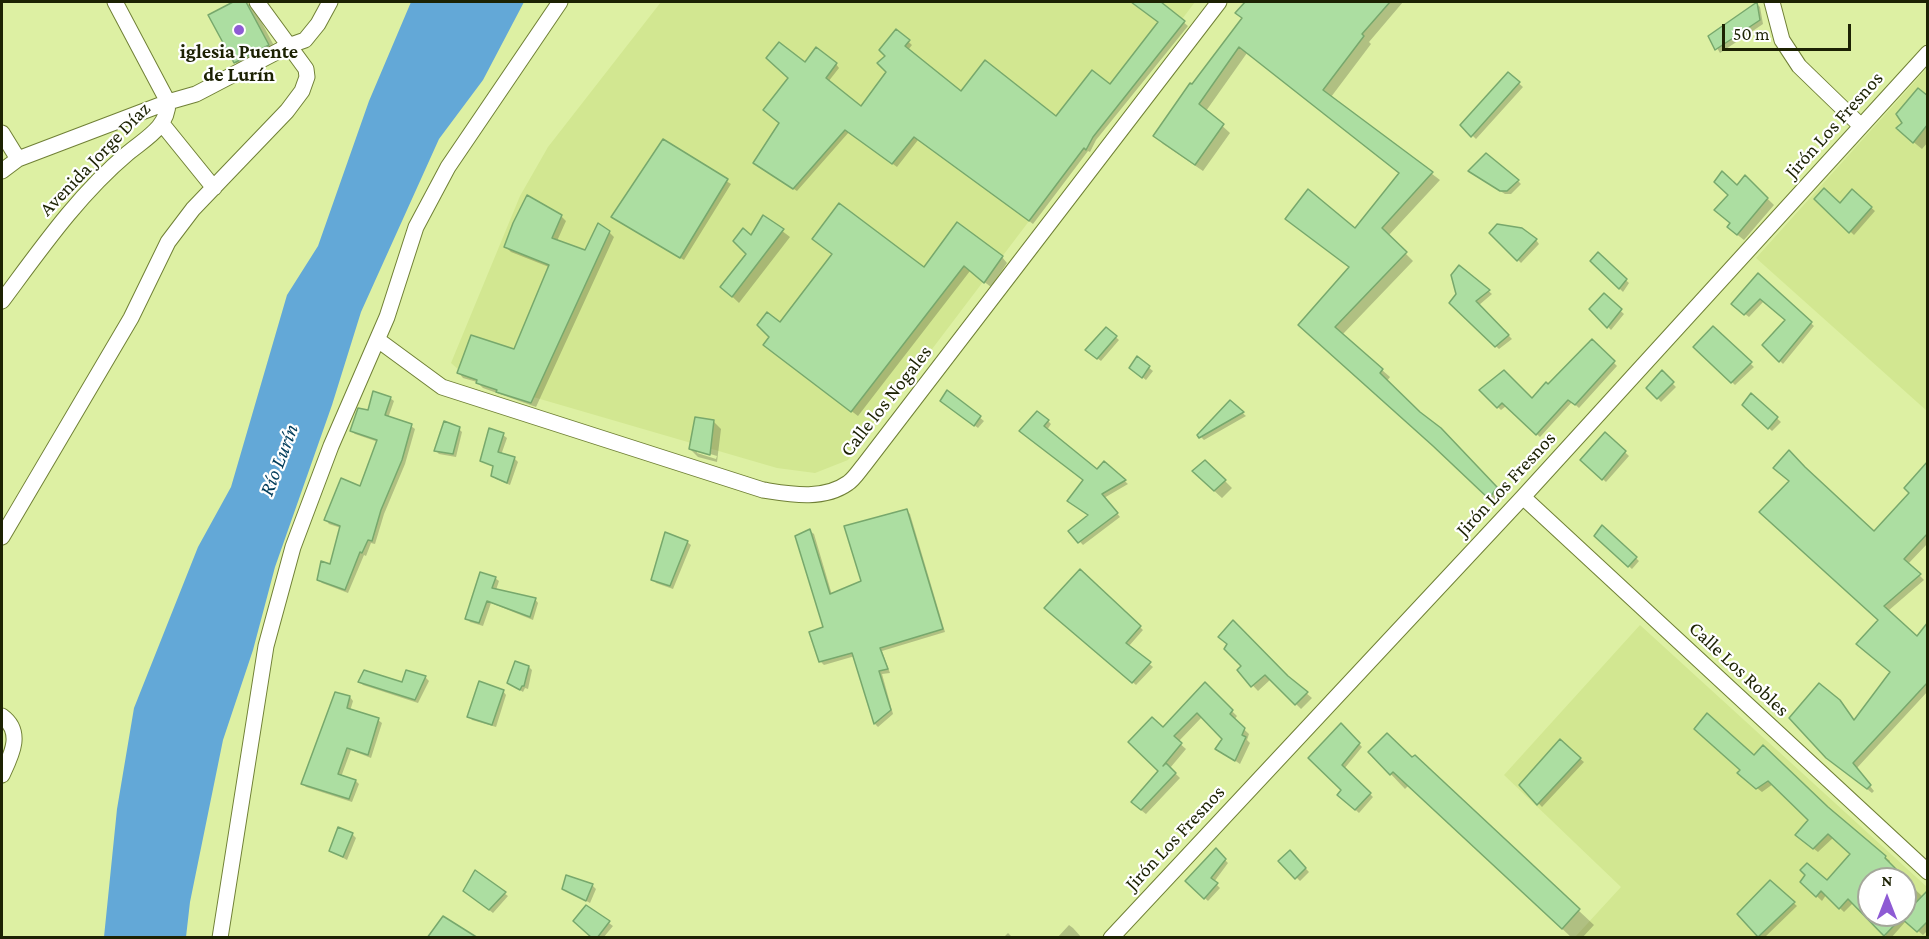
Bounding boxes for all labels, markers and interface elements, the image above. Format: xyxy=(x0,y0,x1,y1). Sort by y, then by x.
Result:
scale bar xyxy=(1725,12,1854,50)
marker: iglesia Puente de Lurín xyxy=(232,23,246,37)
text: 50 m xyxy=(1733,24,1770,44)
place label: iglesia Puente de Lurín xyxy=(180,40,298,87)
street label: Jirón Los Fresnos xyxy=(1780,67,1888,183)
street label: Avenida Jorge Díaz xyxy=(35,97,155,221)
street label: Calle los Nogales xyxy=(835,341,937,461)
water label: Río Lurín xyxy=(254,421,304,499)
street label: Jirón Los Fresnos xyxy=(1451,426,1561,542)
street label: Calle Los Robles xyxy=(1684,616,1794,722)
street label: Jirón Los Fresnos xyxy=(1120,780,1230,896)
north arrow xyxy=(1857,867,1917,927)
text: N xyxy=(1882,872,1892,889)

